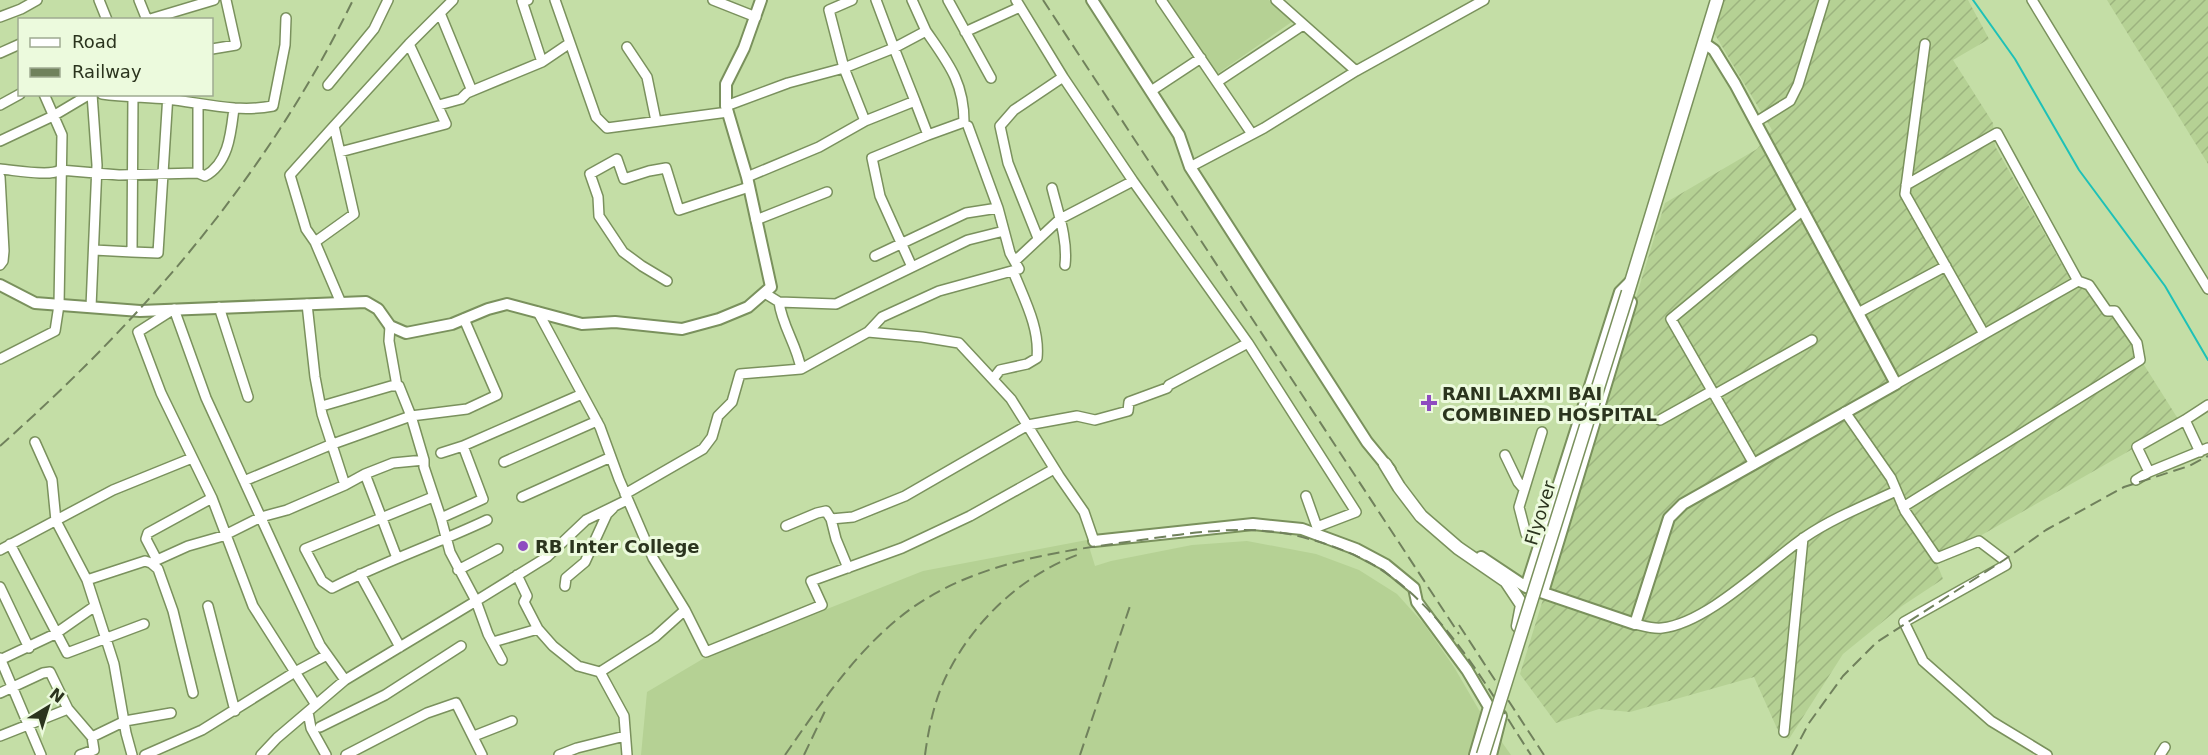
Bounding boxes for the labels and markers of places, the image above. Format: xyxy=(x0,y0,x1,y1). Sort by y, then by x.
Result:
place label: RANI LAXMI BAI COMBINED HOSPITAL xyxy=(1442,383,1657,425)
marker: RANI LAXMI BAI COMBINED HOSPITAL xyxy=(1420,394,1438,412)
place label: RB Inter College xyxy=(535,536,700,557)
marker: RB Inter College xyxy=(516,539,530,553)

